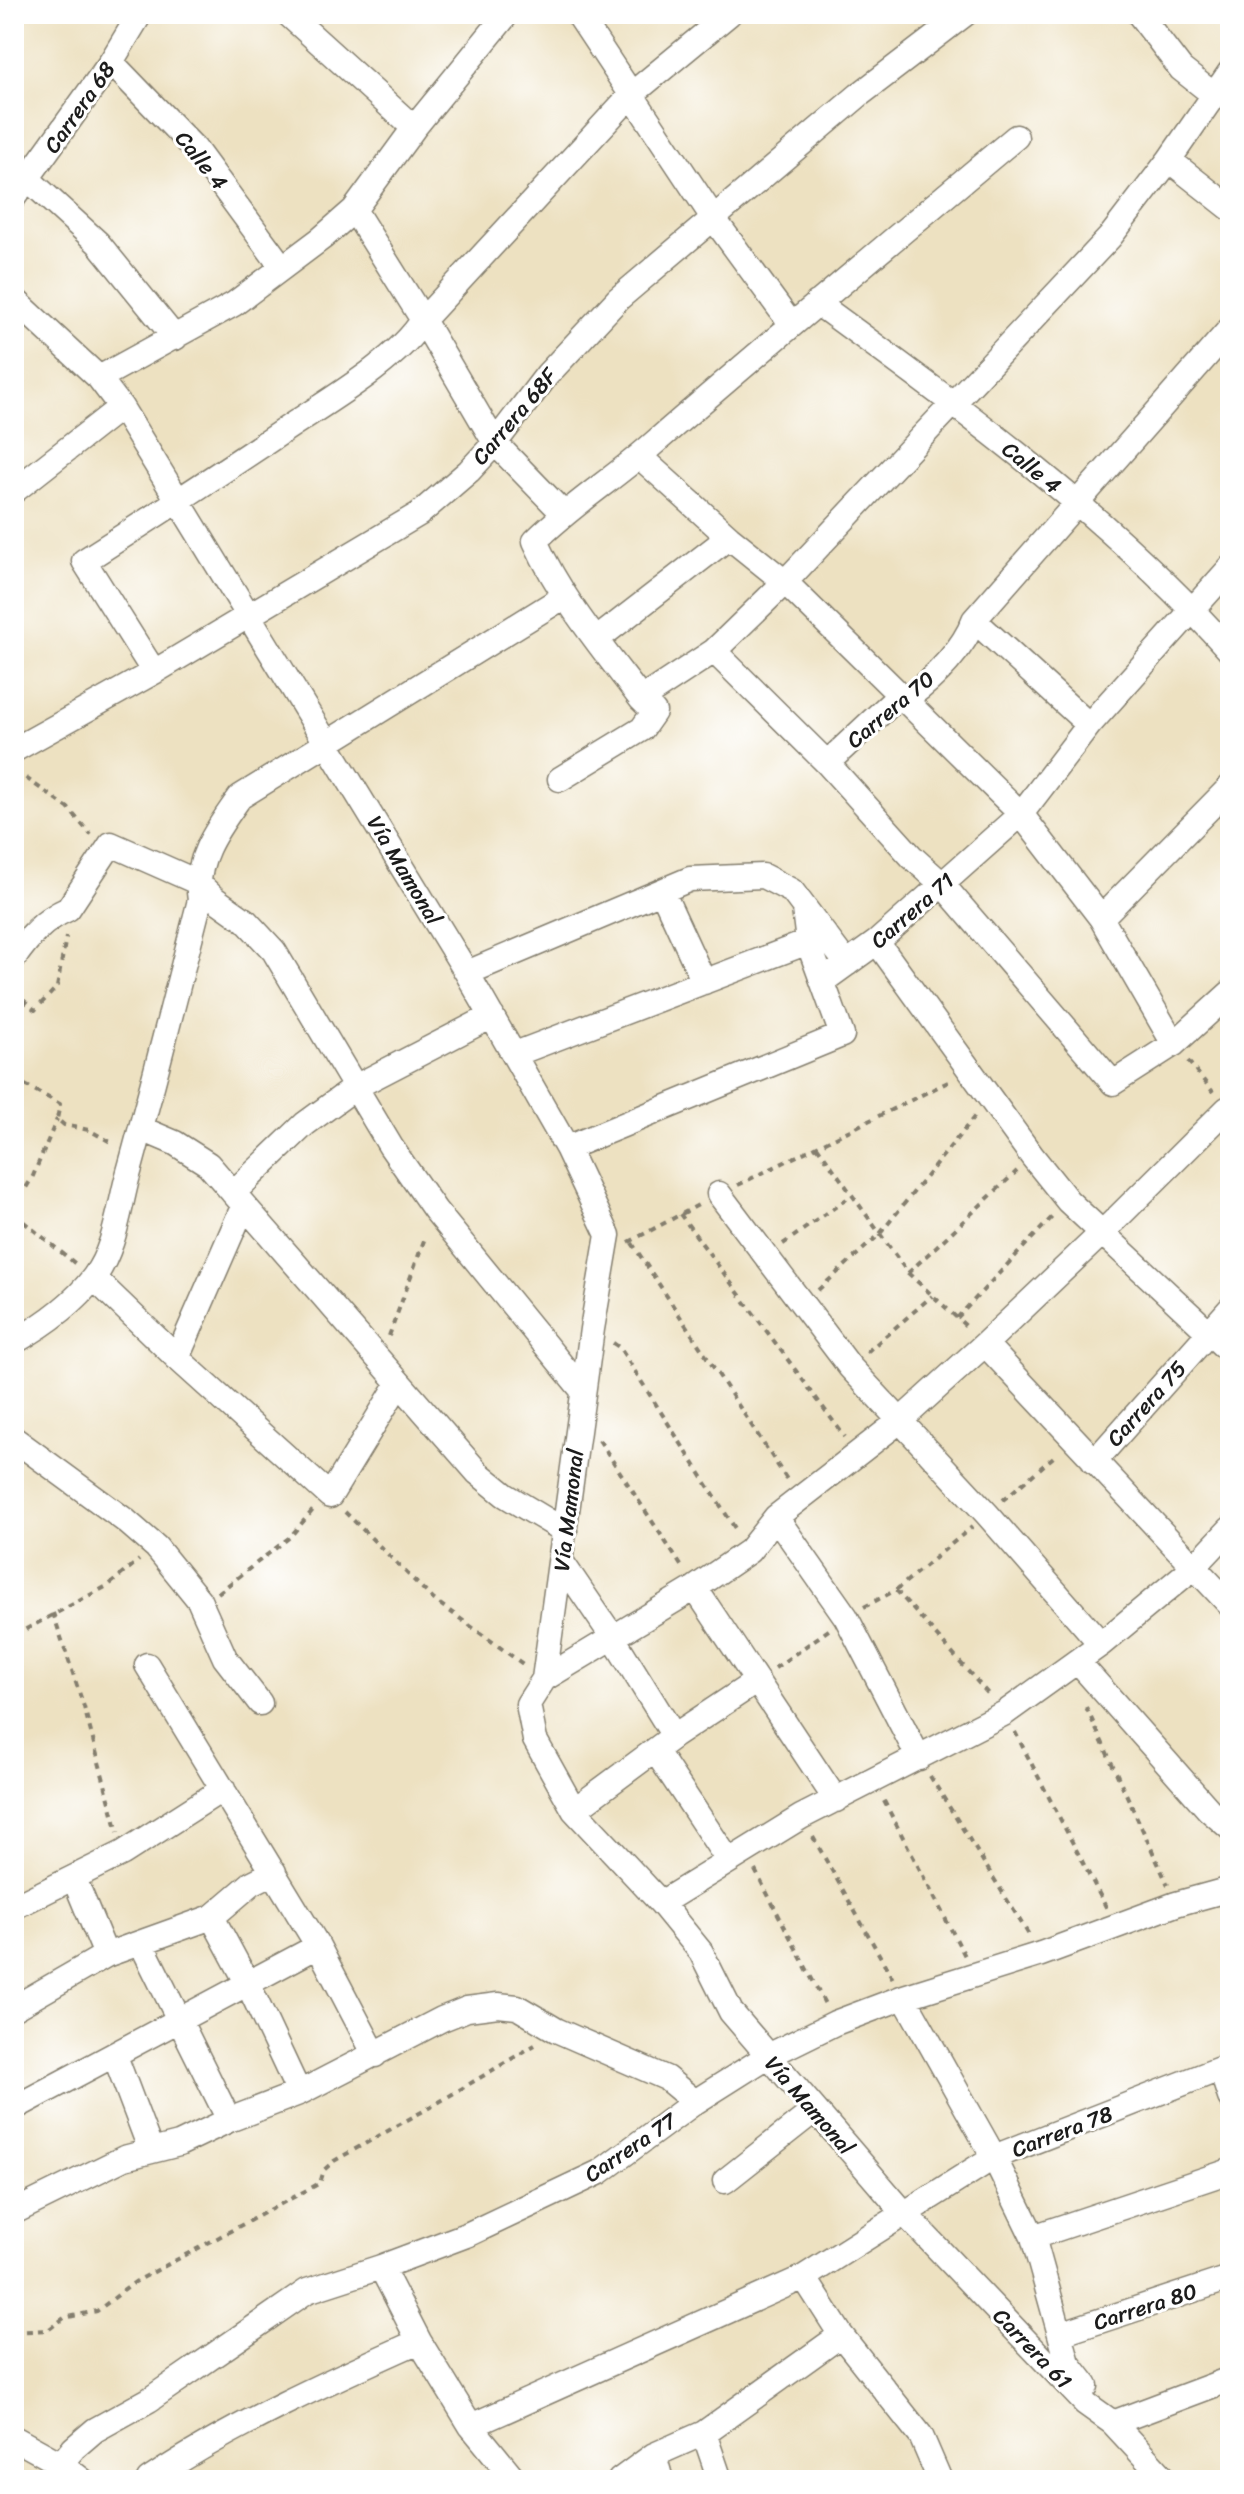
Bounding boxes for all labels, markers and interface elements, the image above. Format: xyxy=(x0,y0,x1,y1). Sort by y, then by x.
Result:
street label: Carrera 68 xyxy=(33,53,126,162)
street label: Calle 4 xyxy=(165,122,238,199)
street label: Carrera 68F xyxy=(462,358,568,474)
street label: Calle 4 xyxy=(993,431,1071,504)
street label: Carrera 70 xyxy=(837,660,944,759)
street label: Vía Mamonal xyxy=(356,808,453,934)
street label: Carrera 71 xyxy=(861,862,964,959)
street label: Carrera 75 xyxy=(1096,1351,1196,1456)
street label: Vía Mamonal xyxy=(542,1446,595,1573)
street label: Vía Mamonal xyxy=(755,2046,865,2165)
street label: Carrera 78 xyxy=(1006,2094,1119,2169)
street label: Carrera 77 xyxy=(576,2101,686,2193)
street label: Carrera 80 xyxy=(1088,2271,1202,2342)
street label: Carrera 61 xyxy=(983,2298,1082,2399)

